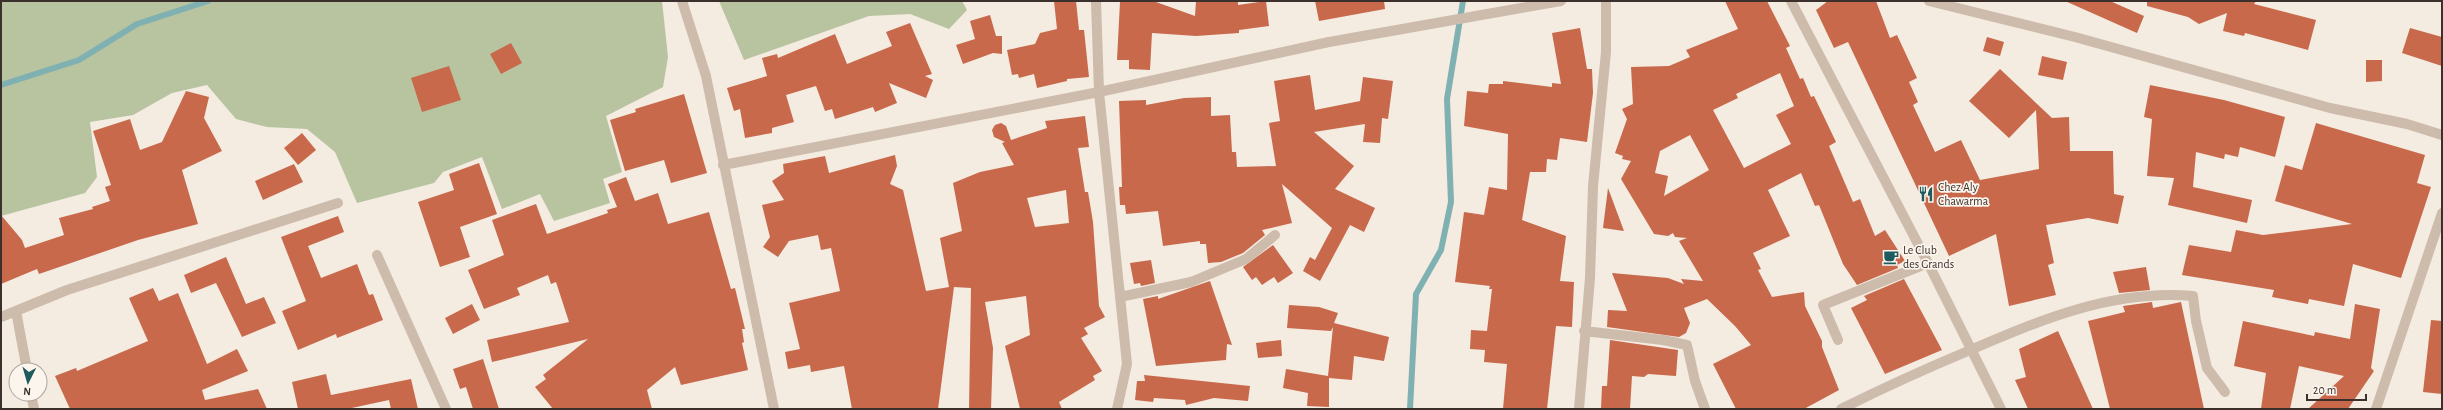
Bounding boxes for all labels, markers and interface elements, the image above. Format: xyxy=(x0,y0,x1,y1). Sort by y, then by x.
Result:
place label: Chez Aly Chawarma xyxy=(1938,181,1989,207)
restaurant icon: Chez Aly Chawarma xyxy=(1917,185,1935,203)
place label: Le Club des Grands xyxy=(1903,244,1954,270)
cafe icon: Le Club des Grands xyxy=(1882,248,1900,266)
north arrow xyxy=(8,362,48,402)
scale bar xyxy=(2307,376,2366,402)
text: 20 m xyxy=(2313,384,2336,396)
text: N xyxy=(23,386,31,397)

